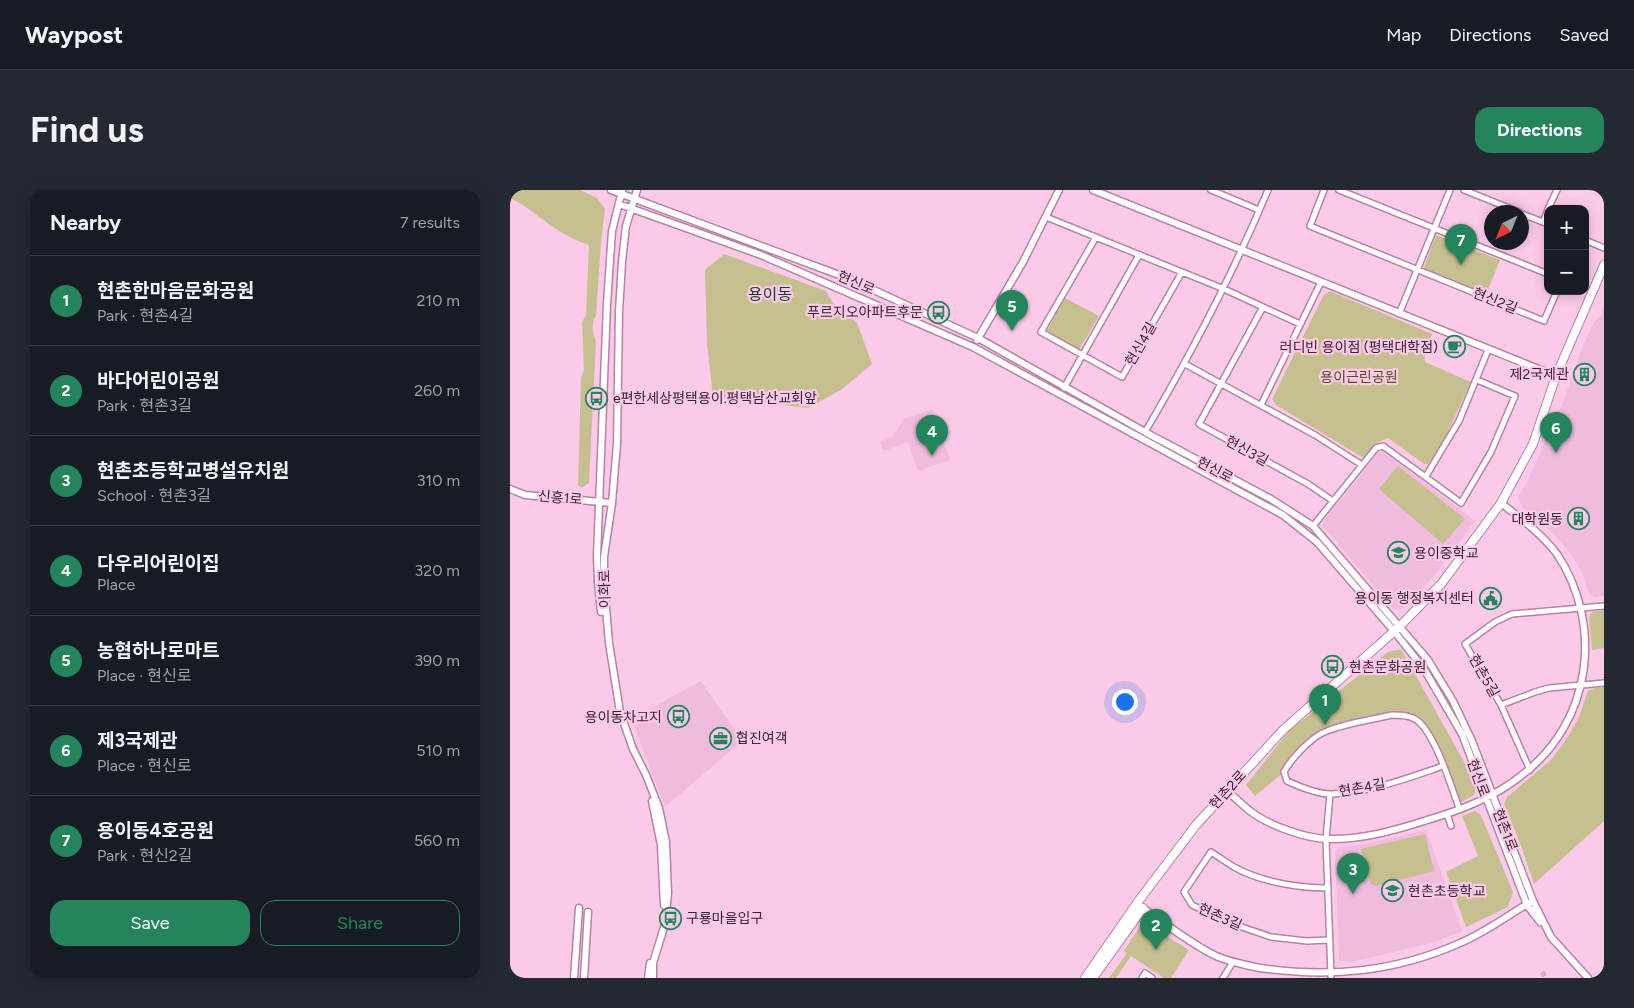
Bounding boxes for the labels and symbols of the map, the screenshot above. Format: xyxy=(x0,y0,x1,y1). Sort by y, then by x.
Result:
north arrow xyxy=(1484,205,1529,250)
pin: 7 xyxy=(1445,224,1477,265)
street label: 현신로 xyxy=(835,268,877,298)
street label: 현신2길 xyxy=(1470,284,1520,318)
district label: 용이동 xyxy=(748,285,792,304)
pin: 5 xyxy=(996,290,1028,331)
bus stop icon: 푸르지오아파트후문 xyxy=(927,300,951,324)
place label: 푸르지오아파트후문 xyxy=(807,304,923,321)
street label: 현신4길 xyxy=(1122,319,1160,369)
cafe icon: 러디빈 용이점 (평택대학점) xyxy=(1442,335,1466,359)
place label: 러디빈 용이점 (평택대학점) xyxy=(1280,339,1438,356)
building icon: 제2국제관 xyxy=(1573,362,1597,386)
place label: 제2국제관 xyxy=(1510,366,1569,383)
park label: 용이근린공원 xyxy=(1320,369,1398,386)
bus stop icon: e편한세상평택용이.평택남산교회앞 xyxy=(585,386,609,410)
place label: e편한세상평택용이.평택남산교회앞 xyxy=(613,390,817,407)
pin: 6 xyxy=(1540,412,1572,453)
pin: 4 xyxy=(916,415,948,456)
street label: 현신3길 xyxy=(1223,432,1271,470)
street label: 현신로 xyxy=(1194,453,1236,487)
street label: 신흥1로 xyxy=(537,488,583,508)
building icon: 대학원동 xyxy=(1567,507,1591,531)
place label: 대학원동 xyxy=(1511,511,1563,528)
school or university icon: 용이중학교 xyxy=(1386,541,1410,565)
place label: 용이중학교 xyxy=(1414,545,1479,562)
street label: 이화로 xyxy=(596,569,614,608)
public building icon: 용이동 행정복지센터 xyxy=(1478,586,1502,610)
place label: 용이동 행정복지센터 xyxy=(1355,590,1474,607)
street label: 현촌5길 xyxy=(1465,652,1503,700)
bus stop icon: 현촌문화공원 xyxy=(1321,655,1345,679)
place label: 현촌문화공원 xyxy=(1349,659,1426,676)
pin: 1 xyxy=(1309,684,1341,725)
your location xyxy=(1112,689,1138,715)
bus stop icon: 용이동차고지 xyxy=(666,705,690,729)
place label: 용이동차고지 xyxy=(585,709,662,726)
office icon: 협진여객 xyxy=(708,726,732,750)
place label: 협진여객 xyxy=(736,730,788,747)
street label: 현신로 xyxy=(1463,757,1493,799)
street label: 현촌2로 xyxy=(1206,767,1250,813)
street label: 현촌4길 xyxy=(1337,776,1387,800)
street label: 현촌1로 xyxy=(1489,806,1521,854)
pin: 3 xyxy=(1337,853,1369,894)
school or university icon: 현촌초등학교 xyxy=(1380,879,1404,903)
place label: 현촌초등학교 xyxy=(1408,883,1485,900)
street label: 현촌3길 xyxy=(1195,900,1245,934)
bus stop icon: 구룡마을입구 xyxy=(658,906,682,930)
pin: 2 xyxy=(1140,909,1172,950)
place label: 구룡마을입구 xyxy=(686,910,763,927)

